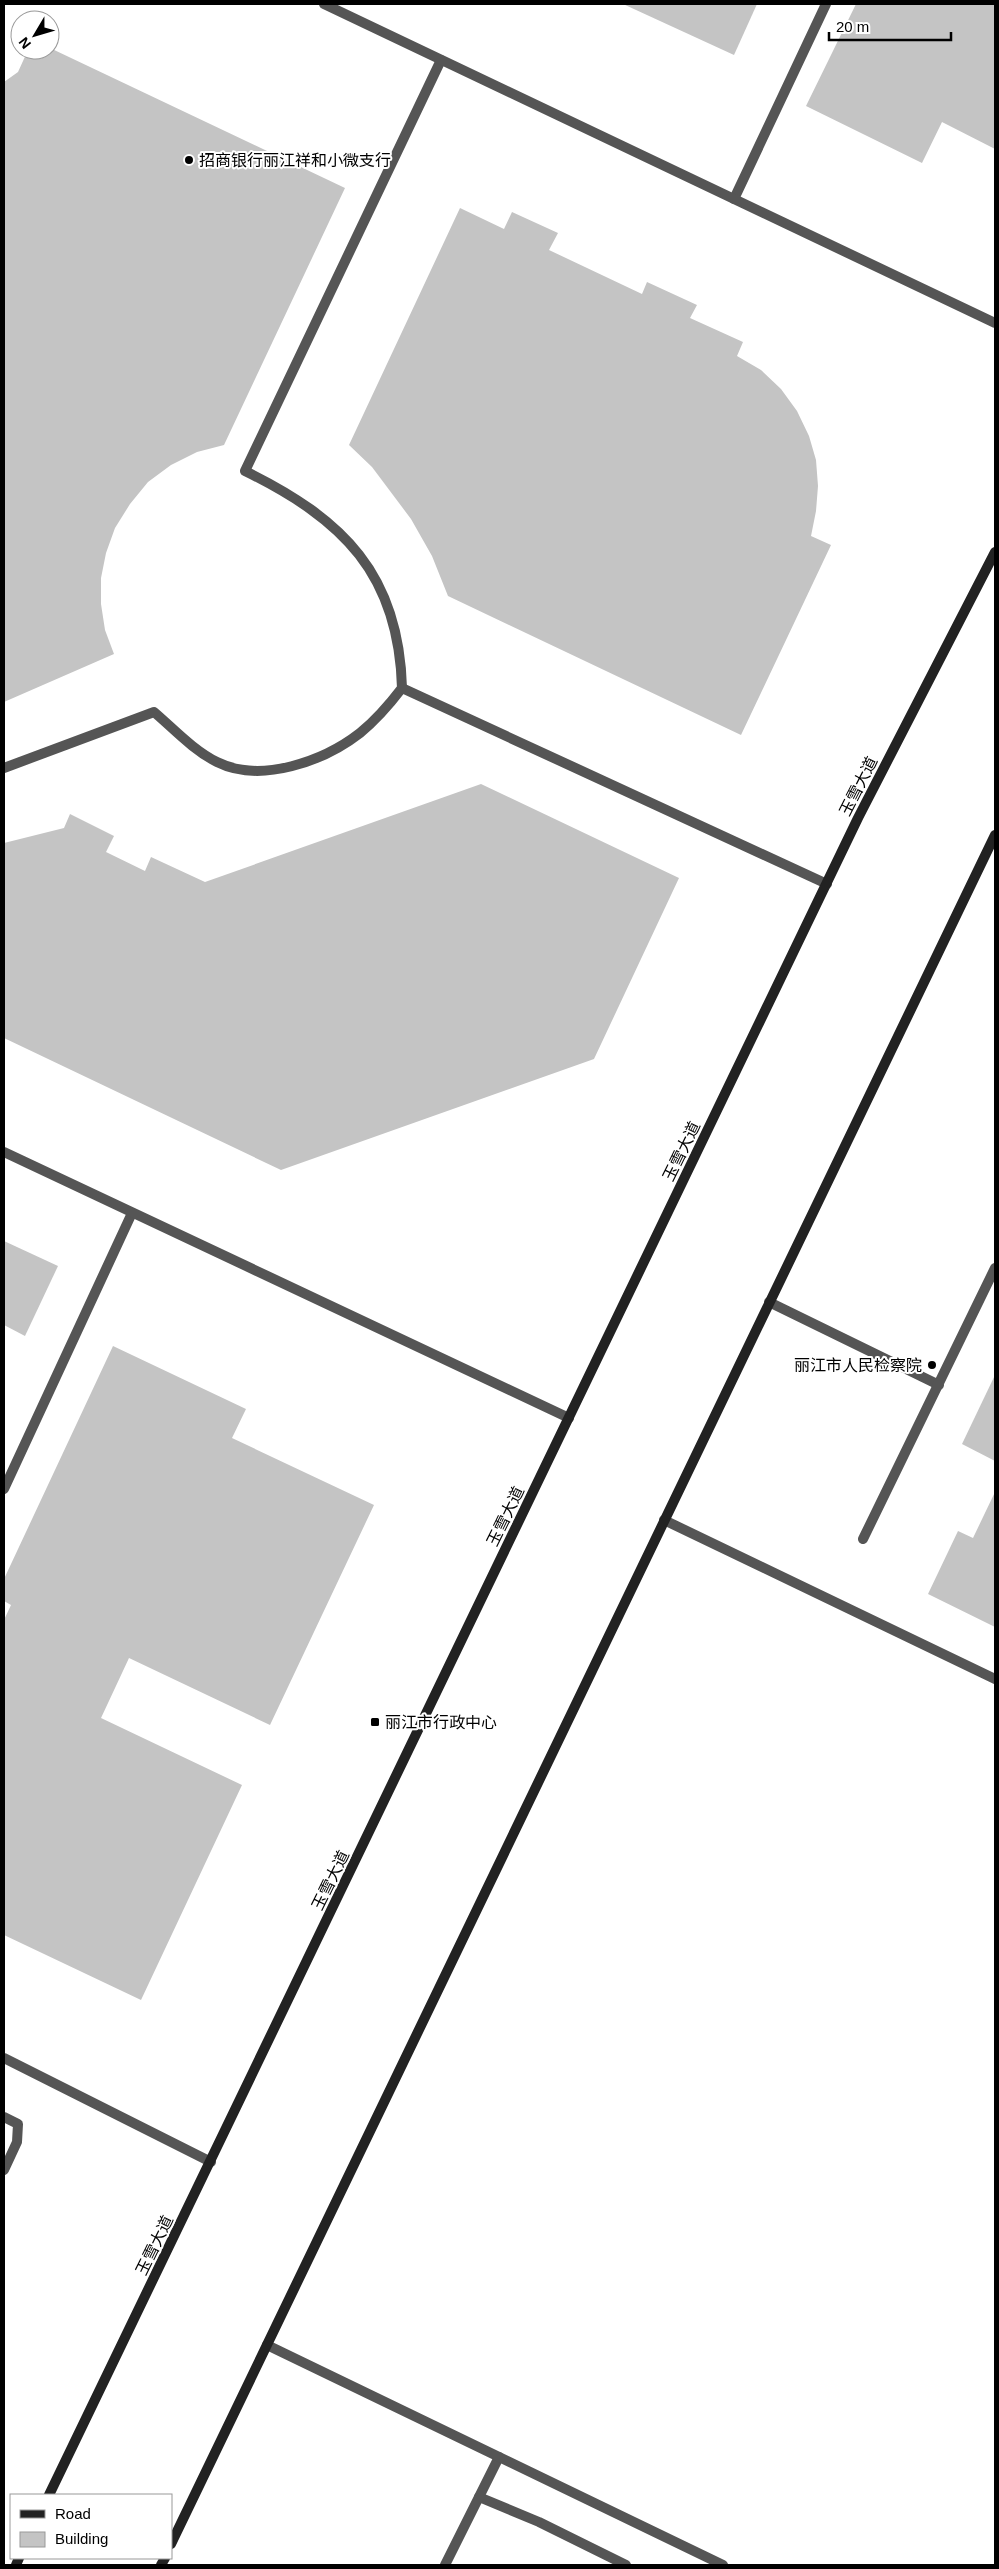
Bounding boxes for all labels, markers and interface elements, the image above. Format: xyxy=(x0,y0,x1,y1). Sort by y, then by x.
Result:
north arrow xyxy=(10,10,60,60)
scale bar xyxy=(829,10,952,42)
text: 20 m xyxy=(836,18,869,35)
text: N xyxy=(15,34,34,52)
place label: 招商银行丽江祥和小微支行 xyxy=(199,152,391,169)
marker: 招商银行丽江祥和小微支行 xyxy=(183,154,195,166)
street label: 玉雪大道 xyxy=(836,754,881,819)
street label: 玉雪大道 xyxy=(660,1119,703,1184)
place label: 丽江市人民检察院 xyxy=(794,1357,922,1374)
marker: 丽江市人民检察院 xyxy=(926,1359,938,1371)
street label: 玉雪大道 xyxy=(484,1484,527,1549)
place label: 丽江市行政中心 xyxy=(385,1714,497,1731)
marker: 丽江市行政中心 xyxy=(369,1716,381,1728)
street label: 玉雪大道 xyxy=(309,1848,352,1913)
street label: 玉雪大道 xyxy=(133,2213,176,2278)
legend xyxy=(10,2494,172,2559)
text: Road xyxy=(55,2505,91,2522)
text: Building xyxy=(55,2530,108,2547)

